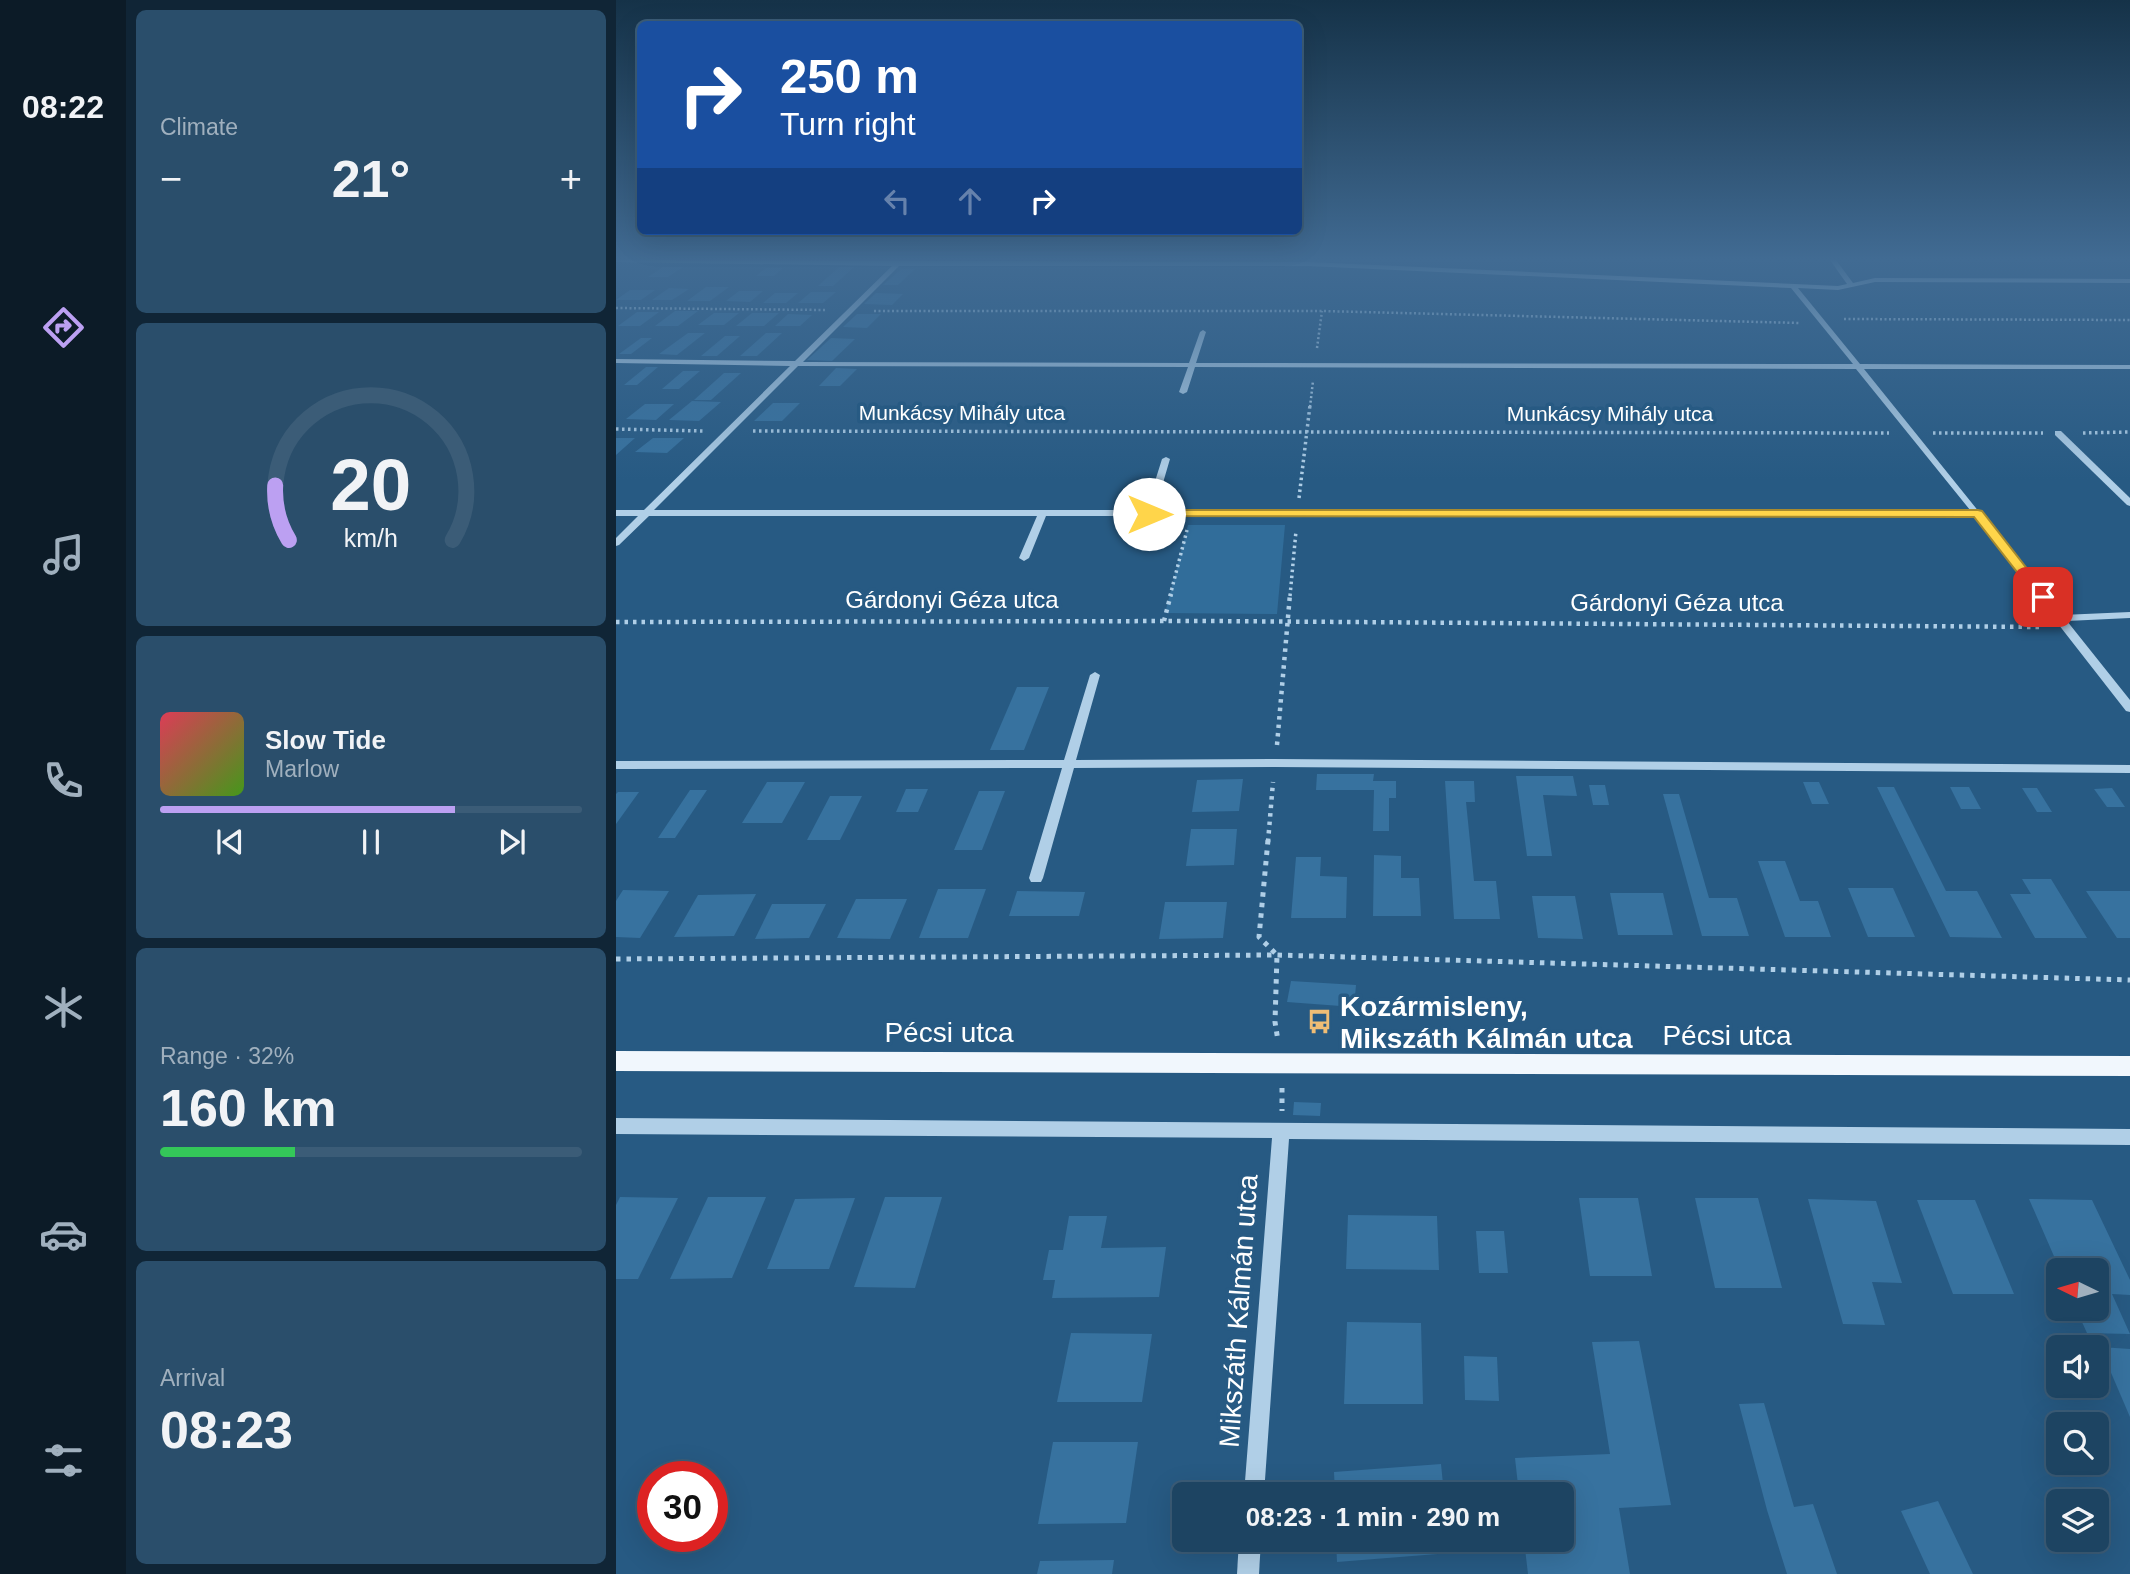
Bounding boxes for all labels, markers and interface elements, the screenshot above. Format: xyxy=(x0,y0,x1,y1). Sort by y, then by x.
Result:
icon: right xyxy=(665,49,756,140)
text: 250 m xyxy=(780,49,919,103)
text: 08:22 xyxy=(22,89,104,125)
text: Turn right xyxy=(780,106,916,142)
text: Climate xyxy=(160,114,238,140)
text: 21° xyxy=(332,150,410,208)
text: − xyxy=(160,158,182,200)
text: + xyxy=(560,158,582,200)
icon: left xyxy=(878,182,916,220)
icon: ahead xyxy=(951,182,989,220)
icon: right xyxy=(1024,182,1062,220)
icon: directions xyxy=(39,303,88,352)
street label: Munkácsy Mihály utca xyxy=(859,401,1066,424)
street label: Munkácsy Mihály utca xyxy=(1507,402,1714,425)
text: 20 xyxy=(331,445,411,526)
position arrow xyxy=(1112,477,1186,551)
text: km/h xyxy=(344,524,398,552)
icon: music xyxy=(39,530,88,579)
pin xyxy=(2013,567,2073,627)
icon: arrive xyxy=(2024,578,2062,616)
street label: Gárdonyi Géza utca xyxy=(845,586,1059,613)
street label: Gárdonyi Géza utca xyxy=(1570,589,1784,616)
text: Slow Tide xyxy=(265,725,386,755)
icon: phone xyxy=(39,756,88,805)
text: Marlow xyxy=(265,756,339,782)
icon: previous xyxy=(211,823,249,861)
icon: pause xyxy=(352,823,390,861)
icon: next xyxy=(493,823,531,861)
icon: climate xyxy=(39,983,88,1032)
place label: Kozármisleny, Mikszáth Kálmán utca xyxy=(1340,991,1633,1054)
bus stop icon: Kozármisleny, Mikszáth Kálmán utca xyxy=(1306,1008,1334,1036)
street label: Pécsi utca xyxy=(884,1017,1014,1048)
street label: Pécsi utca xyxy=(1662,1020,1792,1051)
text: Range · 32% xyxy=(160,1043,294,1069)
text: 160 km xyxy=(160,1079,336,1137)
street label: Mikszáth Kálmán utca xyxy=(1213,1173,1264,1449)
icon: car xyxy=(39,1210,88,1259)
north arrow xyxy=(2046,1258,2109,1321)
map controls xyxy=(2046,1258,2109,1552)
button: sound xyxy=(2046,1335,2109,1398)
text: Arrival xyxy=(160,1365,225,1391)
text: 08:23 xyxy=(160,1401,293,1459)
button: search xyxy=(2046,1412,2109,1475)
icon: filters xyxy=(39,1436,88,1485)
speed limit sign: 30 xyxy=(637,1461,728,1552)
button: layers xyxy=(2046,1489,2109,1552)
text: 08:23 · 1 min · 290 m xyxy=(1246,1502,1500,1532)

